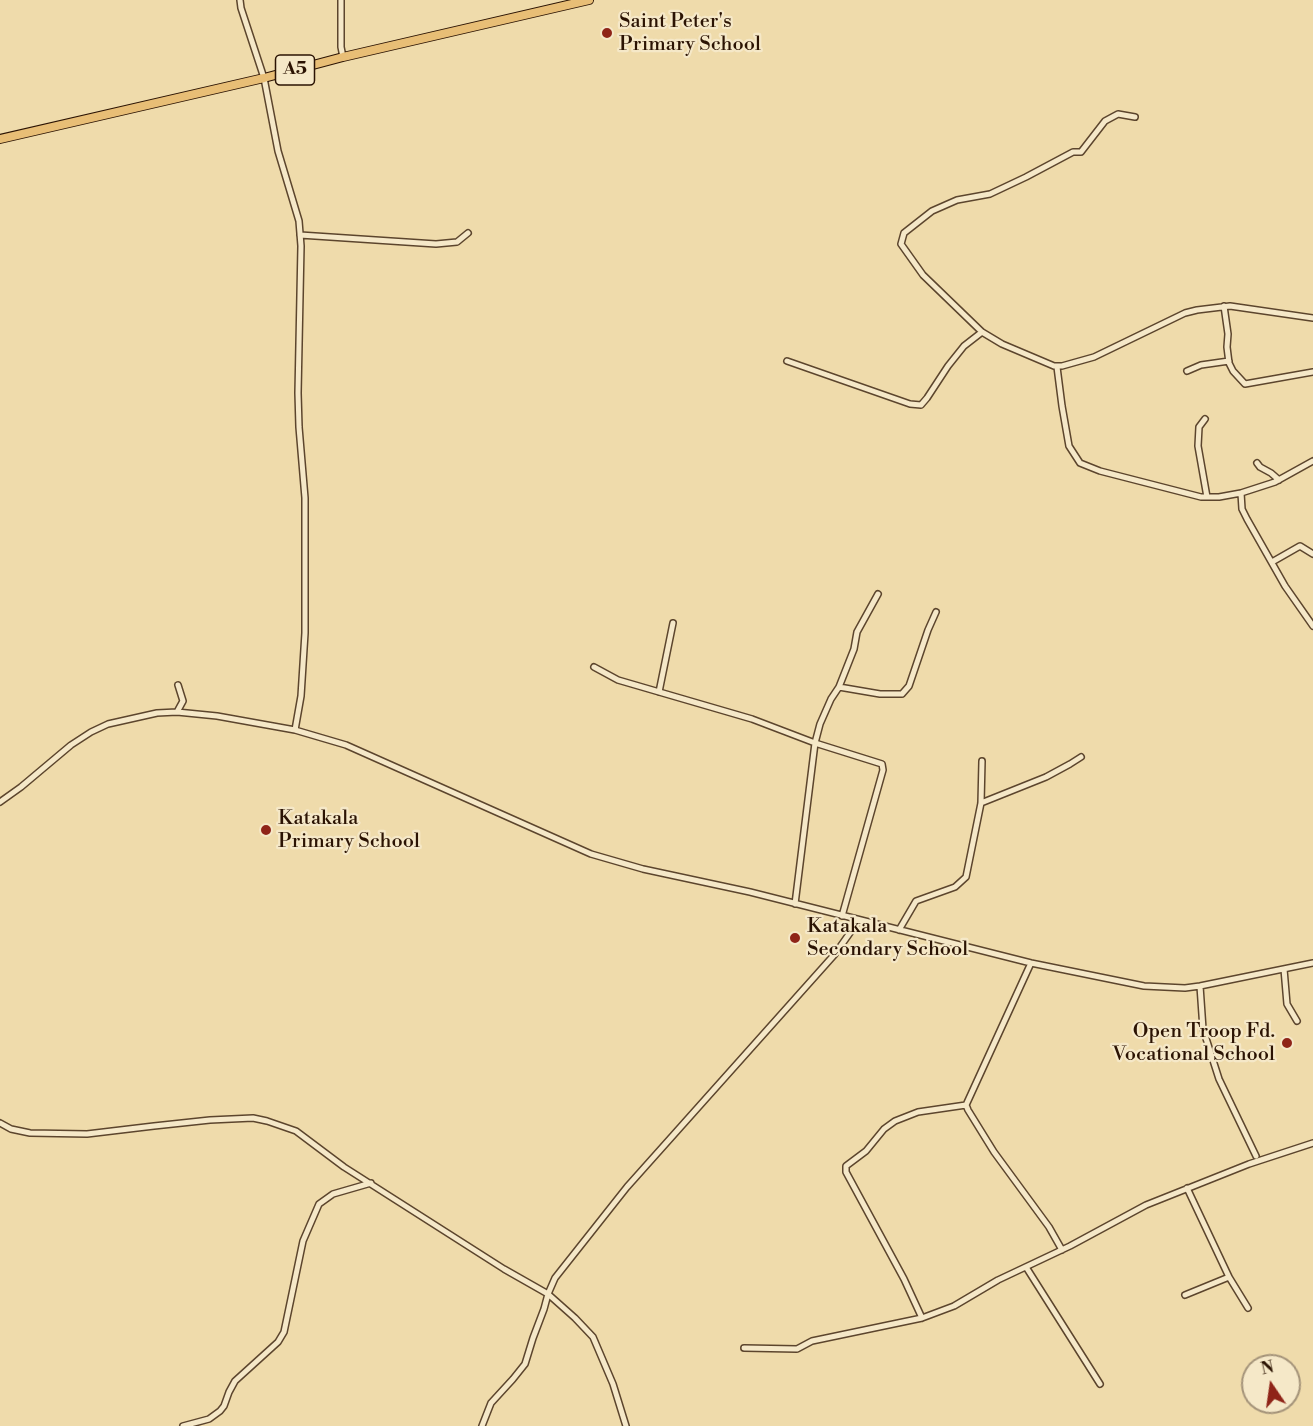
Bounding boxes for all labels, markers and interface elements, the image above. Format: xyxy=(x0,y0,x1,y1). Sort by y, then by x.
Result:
place label: Saint Peter's Primary School xyxy=(619,10,761,57)
marker: Saint Peter's Primary School xyxy=(600,26,614,40)
road number: A5 xyxy=(276,55,314,85)
place label: Katakala Primary School xyxy=(278,807,420,854)
marker: Katakala Primary School xyxy=(259,823,273,837)
place label: Katakala Secondary School xyxy=(807,915,968,962)
marker: Katakala Secondary School xyxy=(788,931,802,945)
place label: Open Troop Fd. Vocational School xyxy=(1112,1020,1275,1067)
marker: Open Troop Fd. Vocational School xyxy=(1280,1036,1294,1050)
north arrow xyxy=(1241,1354,1301,1414)
text: N xyxy=(1259,1357,1276,1380)

